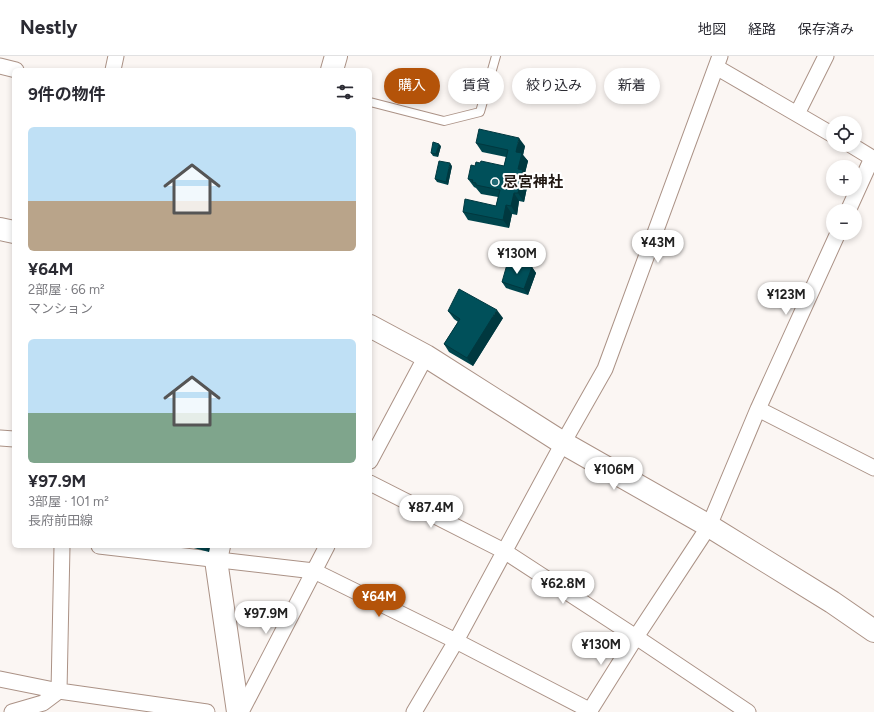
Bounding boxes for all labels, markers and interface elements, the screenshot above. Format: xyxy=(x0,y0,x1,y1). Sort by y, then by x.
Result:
text: Nestly xyxy=(20,16,77,39)
text: 地図 xyxy=(698,21,726,38)
text: 経路 xyxy=(748,21,776,38)
text: 保存済み xyxy=(798,21,854,38)
chip: 購入 xyxy=(384,68,440,104)
chip: 賃貸 xyxy=(448,68,504,104)
chip: 絞り込み xyxy=(512,68,596,104)
chip: 新着 xyxy=(604,68,660,104)
icon: filters xyxy=(334,81,356,103)
text: 9件の物件 xyxy=(28,84,106,104)
map controls xyxy=(826,116,862,240)
button: locate xyxy=(826,116,862,152)
icon: home xyxy=(156,153,228,225)
button: + xyxy=(826,160,862,196)
place label: 忌宮神社 xyxy=(503,173,563,191)
marker: 忌宮神社 xyxy=(490,177,500,187)
button: − xyxy=(826,204,862,240)
pin: ¥43M xyxy=(634,230,682,264)
text: ¥43M xyxy=(641,235,675,250)
pin: ¥130M xyxy=(489,241,545,275)
text: ¥130M xyxy=(497,246,537,261)
text: ¥64M xyxy=(28,259,73,279)
text: 2部屋 · 66 m² xyxy=(28,282,105,297)
pin: ¥123M xyxy=(758,282,814,316)
text: ¥123M xyxy=(766,287,806,302)
text: マンション xyxy=(28,301,93,316)
icon: home xyxy=(156,365,228,437)
pin: ¥106M xyxy=(586,457,642,491)
text: ¥106M xyxy=(594,462,634,477)
text: ¥97.9M xyxy=(28,471,86,491)
text: 3部屋 · 101 m² xyxy=(28,494,109,509)
pin: ¥87.4M xyxy=(398,495,464,529)
text: ¥87.4M xyxy=(408,500,454,515)
text: 長府前田線 xyxy=(28,513,93,528)
pin: ¥62.8M xyxy=(530,571,596,605)
text: ¥62.8M xyxy=(540,576,586,591)
pin: ¥64M xyxy=(355,584,403,618)
text: ¥64M xyxy=(362,589,396,604)
pin: ¥97.9M xyxy=(233,601,299,635)
text: ¥97.9M xyxy=(244,606,288,621)
pin: ¥130M xyxy=(573,632,629,666)
text: ¥130M xyxy=(581,637,621,652)

